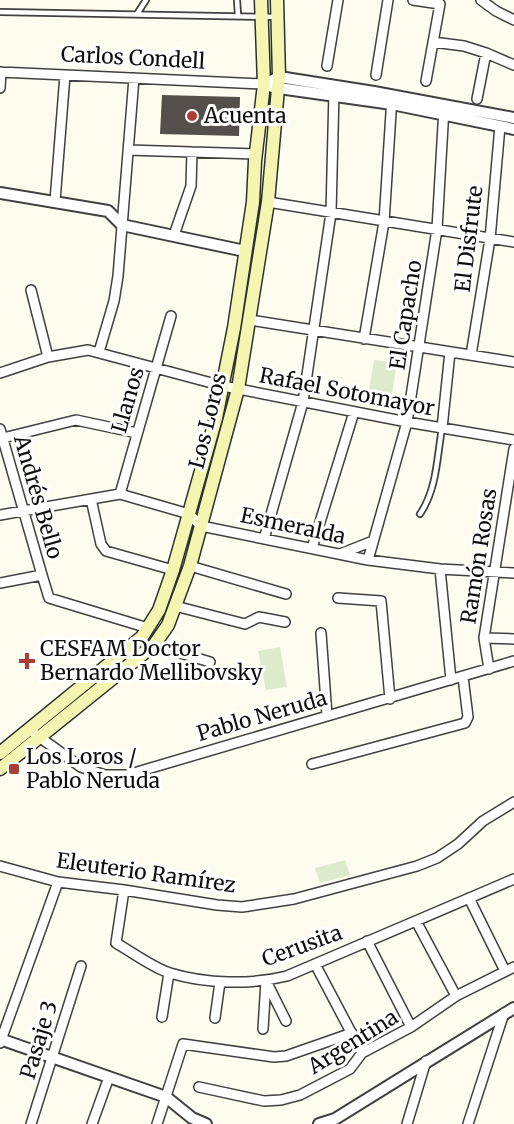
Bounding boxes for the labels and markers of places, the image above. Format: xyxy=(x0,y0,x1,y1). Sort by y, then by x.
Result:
place label: Acuenta xyxy=(203,102,286,129)
marker: Acuenta xyxy=(185,109,199,123)
place label: CESFAM Doctor Bernardo Mellibovsky xyxy=(40,635,264,686)
marker: CESFAM Doctor Bernardo Mellibovsky xyxy=(18,652,36,670)
place label: Los Loros / Pablo Neruda xyxy=(26,743,160,794)
marker: Los Loros / Pablo Neruda xyxy=(7,762,21,776)

